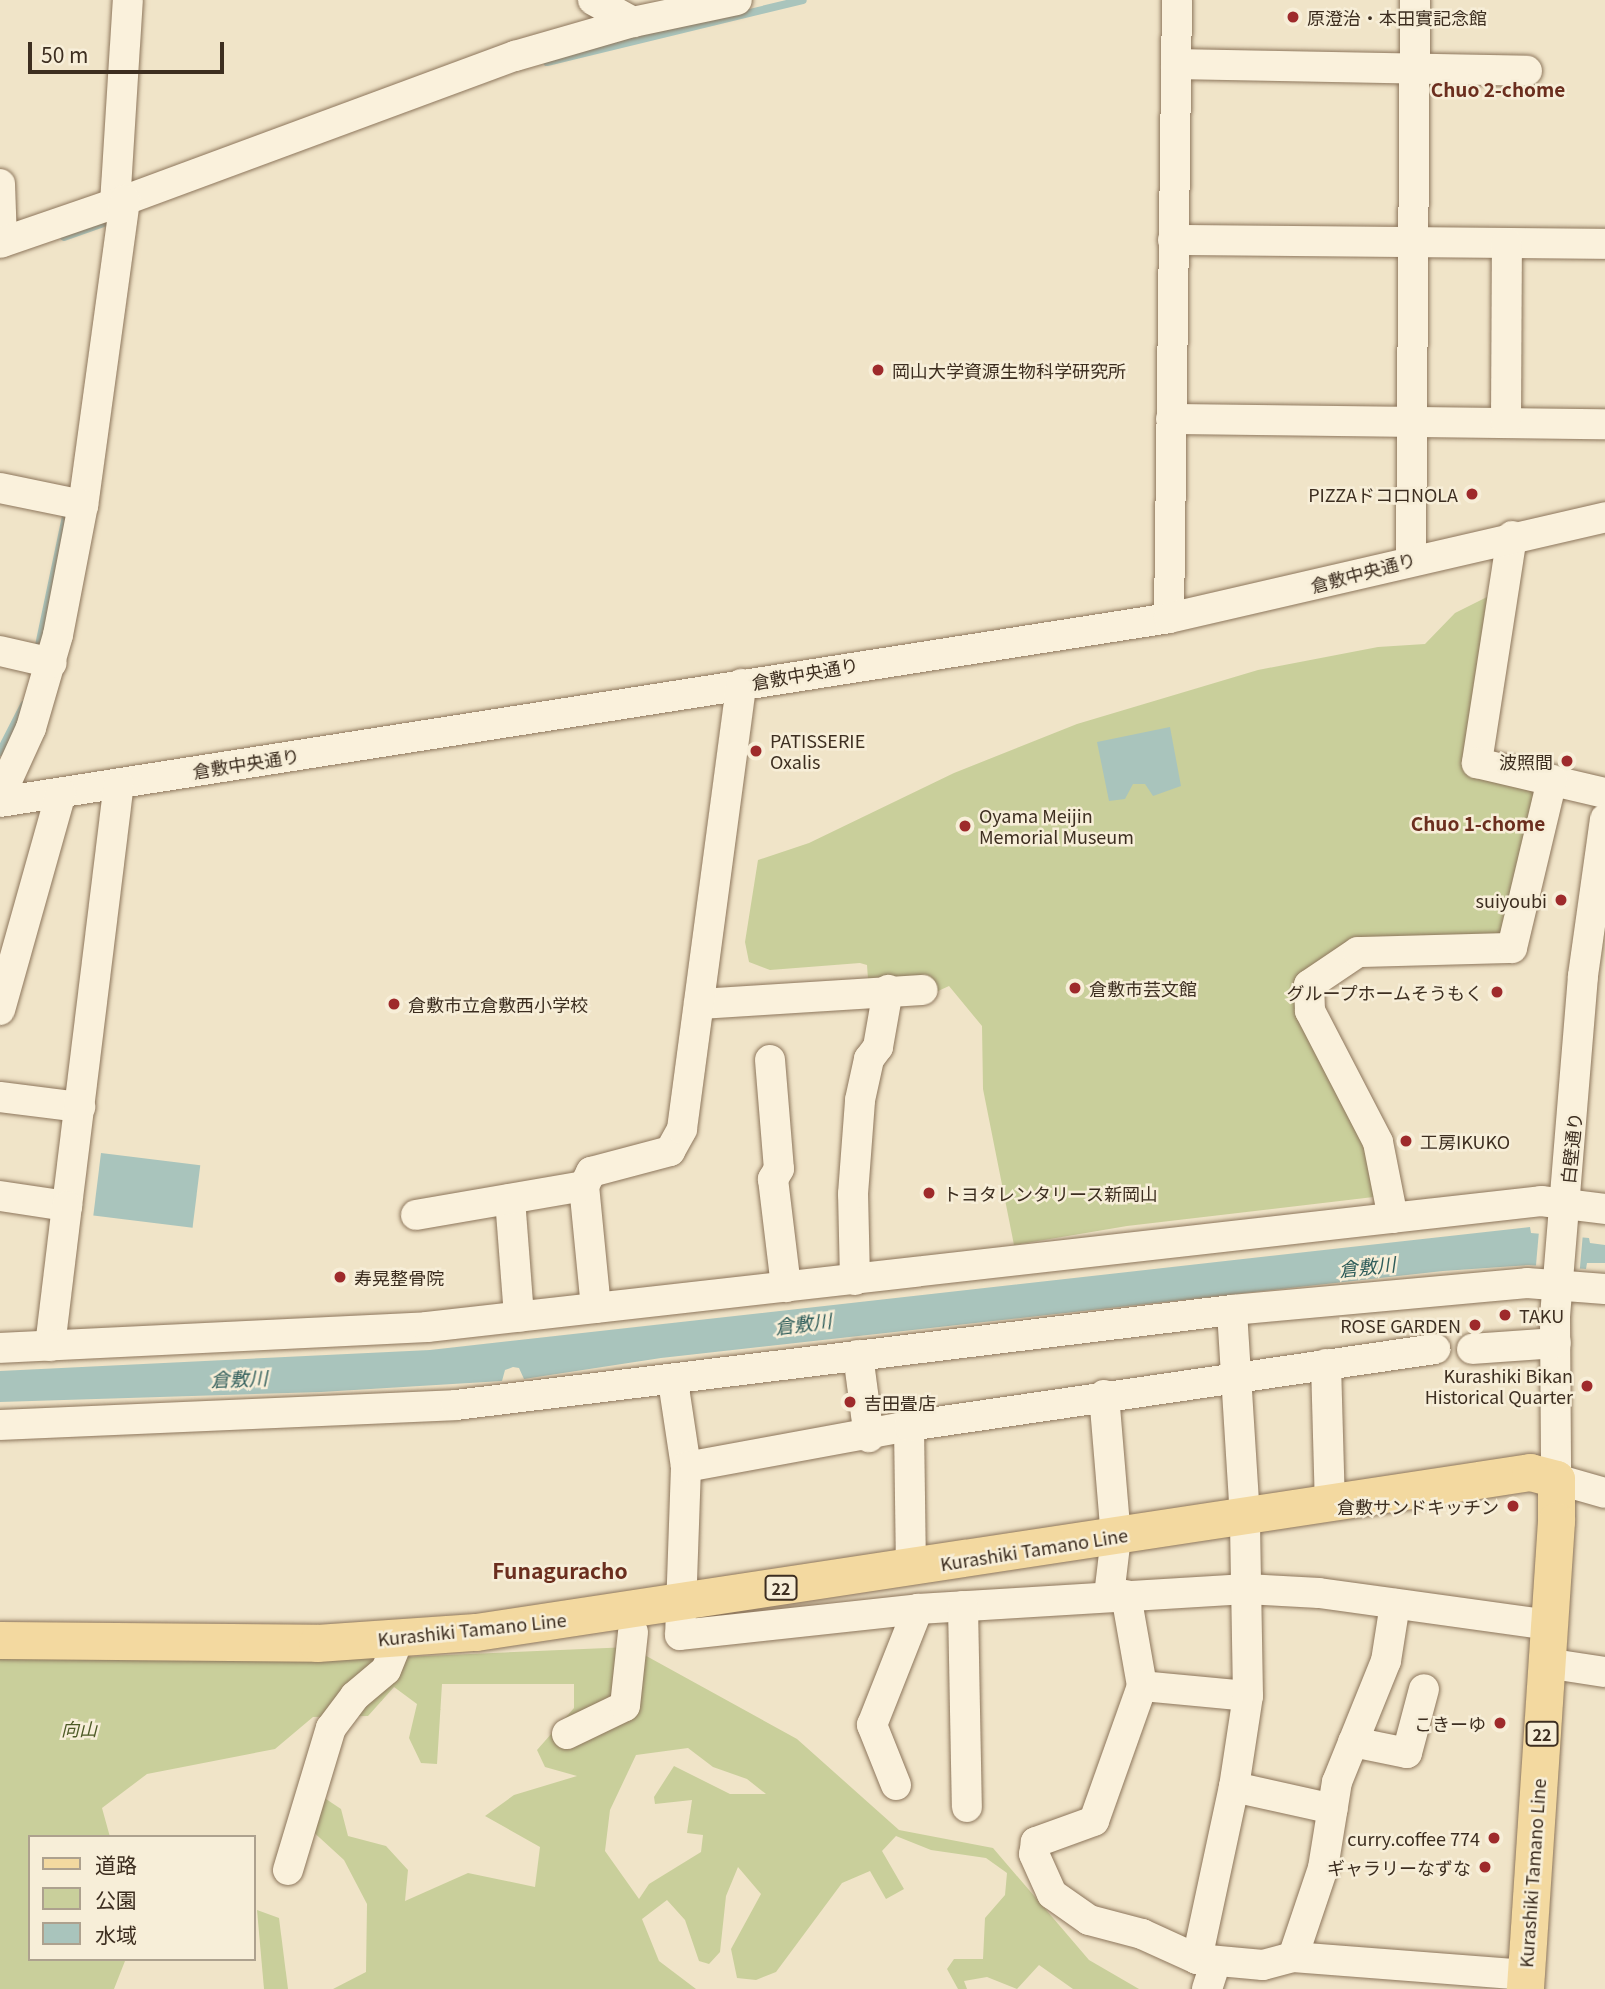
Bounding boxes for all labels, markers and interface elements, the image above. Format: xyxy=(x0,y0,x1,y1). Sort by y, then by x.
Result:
place label: 原澄治・本田實記念館 xyxy=(1307,6,1487,28)
marker: 原澄治・本田實記念館 xyxy=(1285,9,1301,25)
scale bar xyxy=(32,28,228,72)
text: 50 m xyxy=(41,39,88,69)
district label: Chuo 2-chome xyxy=(1431,78,1565,100)
place label: 岡山大学資源生物科学研究所 xyxy=(892,359,1126,381)
marker: 岡山大学資源生物科学研究所 xyxy=(870,362,886,378)
place label: PIZZAドコロNOLA xyxy=(1308,483,1458,505)
marker: PIZZAドコロNOLA xyxy=(1464,486,1480,502)
street label: 倉敷中央通り xyxy=(1308,548,1418,596)
street label: 倉敷中央通り xyxy=(750,653,860,693)
place label: PATISSERIE Oxalis xyxy=(770,730,865,772)
marker: PATISSERIE Oxalis xyxy=(748,743,764,759)
street label: 倉敷中央通り xyxy=(191,744,301,782)
place label: 波照間 xyxy=(1499,750,1553,772)
marker: 波照間 xyxy=(1559,753,1575,769)
place label: Oyama Meijin Memorial Museum xyxy=(979,805,1134,848)
district label: Chuo 1-chome xyxy=(1411,812,1545,834)
marker: Oyama Meijin Memorial Museum xyxy=(957,818,973,834)
place label: suiyoubi xyxy=(1476,889,1547,911)
marker: suiyoubi xyxy=(1553,892,1569,908)
place label: 倉敷市芸文館 xyxy=(1089,977,1197,999)
marker: 倉敷市芸文館 xyxy=(1067,980,1083,996)
place label: グループホームそうもく xyxy=(1285,981,1483,1003)
marker: グループホームそうもく xyxy=(1489,984,1505,1000)
place label: 倉敷市立倉敷西小学校 xyxy=(408,993,588,1015)
marker: 倉敷市立倉敷西小学校 xyxy=(386,996,402,1012)
street label: 白壁通り xyxy=(1556,1111,1586,1185)
place label: 工房IKUKO xyxy=(1420,1130,1510,1152)
marker: 工房IKUKO xyxy=(1398,1133,1414,1149)
place label: トヨタレンタリース新岡山 xyxy=(943,1182,1159,1204)
marker: トヨタレンタリース新岡山 xyxy=(921,1185,937,1201)
water label: 倉敷川 xyxy=(1337,1252,1397,1280)
place label: 寿晃整骨院 xyxy=(354,1266,444,1288)
marker: 寿晃整骨院 xyxy=(332,1269,348,1285)
place label: TAKU xyxy=(1519,1304,1564,1326)
marker: TAKU xyxy=(1497,1307,1513,1323)
water label: 倉敷川 xyxy=(773,1308,833,1338)
place label: ROSE GARDEN xyxy=(1340,1314,1461,1336)
marker: ROSE GARDEN xyxy=(1467,1317,1483,1333)
place label: Kurashiki Bikan Historical Quarter xyxy=(1425,1365,1573,1408)
water label: 倉敷川 xyxy=(210,1366,268,1390)
marker: Kurashiki Bikan Historical Quarter xyxy=(1579,1378,1595,1394)
place label: 吉田畳店 xyxy=(864,1391,936,1413)
marker: 吉田畳店 xyxy=(842,1394,858,1410)
place label: 倉敷サンドキッチン xyxy=(1337,1495,1499,1517)
marker: 倉敷サンドキッチン xyxy=(1505,1498,1521,1514)
street label: Kurashiki Tamano Line xyxy=(939,1523,1129,1575)
district label: Funaguracho xyxy=(492,1557,628,1583)
road number: 22 xyxy=(764,1576,798,1600)
street label: Kurashiki Tamano Line xyxy=(376,1608,568,1650)
place label: こきーゆ xyxy=(1414,1712,1486,1734)
marker: こきーゆ xyxy=(1492,1715,1508,1731)
park label: 向山 xyxy=(61,1717,97,1739)
road number: 22 xyxy=(1524,1722,1560,1746)
street label: Kurashiki Tamano Line xyxy=(1515,1778,1549,1968)
place label: curry.coffee 774 xyxy=(1347,1827,1480,1849)
marker: curry.coffee 774 xyxy=(1486,1830,1502,1846)
legend xyxy=(28,1835,256,1961)
text: 道路 xyxy=(95,1849,137,1879)
place label: ギャラリーなずな xyxy=(1327,1856,1471,1878)
marker: ギャラリーなずな xyxy=(1477,1859,1493,1875)
text: 公園 xyxy=(95,1884,137,1914)
text: 水域 xyxy=(95,1919,137,1949)

